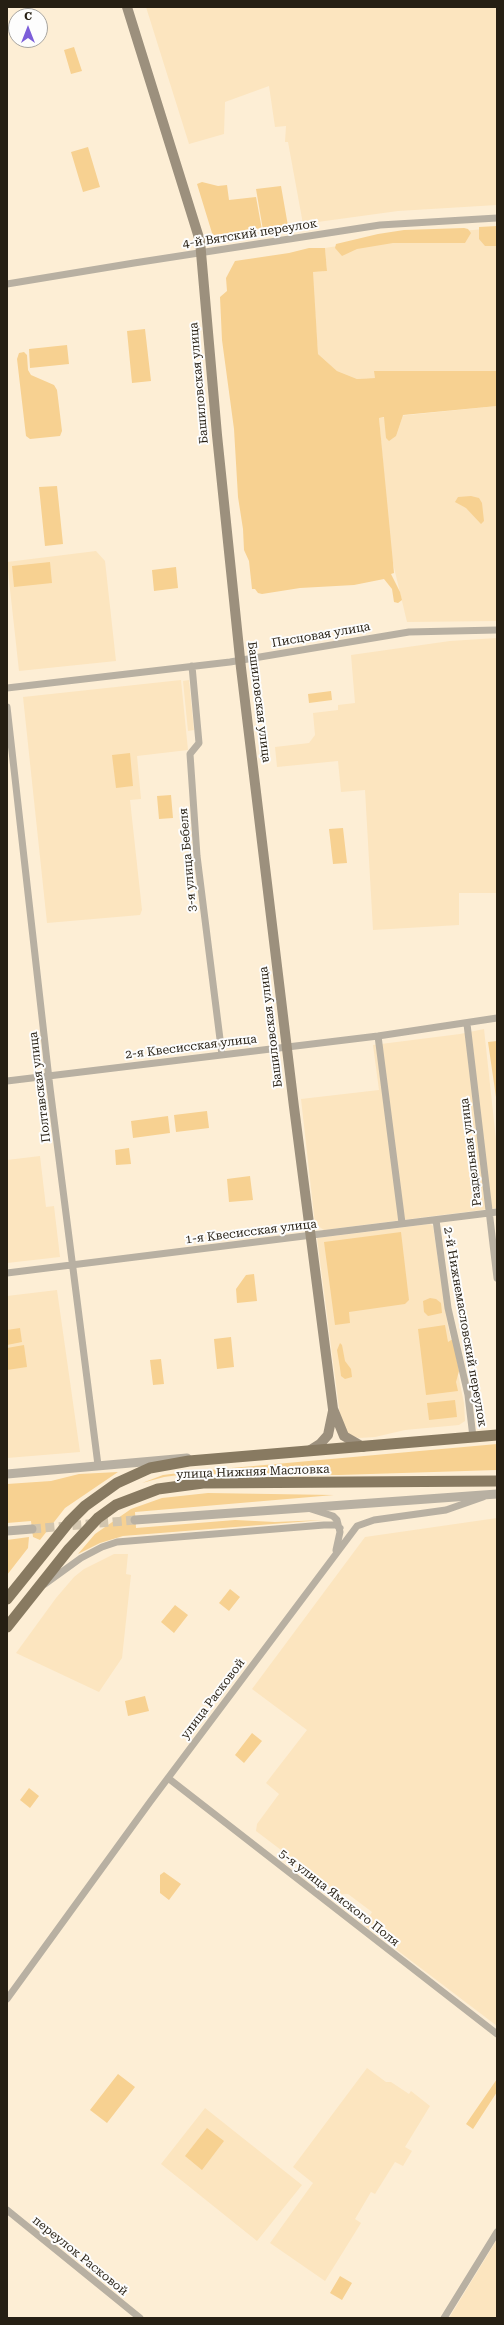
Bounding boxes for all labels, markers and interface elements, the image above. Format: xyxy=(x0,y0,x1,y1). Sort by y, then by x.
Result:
north arrow xyxy=(8,8,48,48)
text: С xyxy=(24,10,32,23)
street label: 4-й Вятский переулок xyxy=(182,216,318,252)
street label: Башиловская улица xyxy=(187,322,211,444)
street label: Писцовая улица xyxy=(271,619,371,651)
street label: Башиловская улица xyxy=(244,641,274,763)
street label: 3-я улица Бебеля xyxy=(176,807,200,913)
street label: Башиловская улица xyxy=(256,966,286,1088)
street label: Полтавская улица xyxy=(26,1031,54,1143)
street label: 2-я Квесисская улица xyxy=(124,1032,258,1062)
street label: Раздельная улица xyxy=(457,1097,485,1207)
street label: 1-я Квесисская улица xyxy=(184,1217,318,1247)
street label: 2-й Нижнемасловский переулок xyxy=(440,1226,490,1428)
street label: улица Нижняя Масловка xyxy=(176,1462,330,1482)
street label: улица Расковой xyxy=(178,1656,248,1742)
street label: 5-я улица Ямского Поля xyxy=(276,1846,402,1950)
street label: переулок Расковой xyxy=(29,2213,131,2299)

